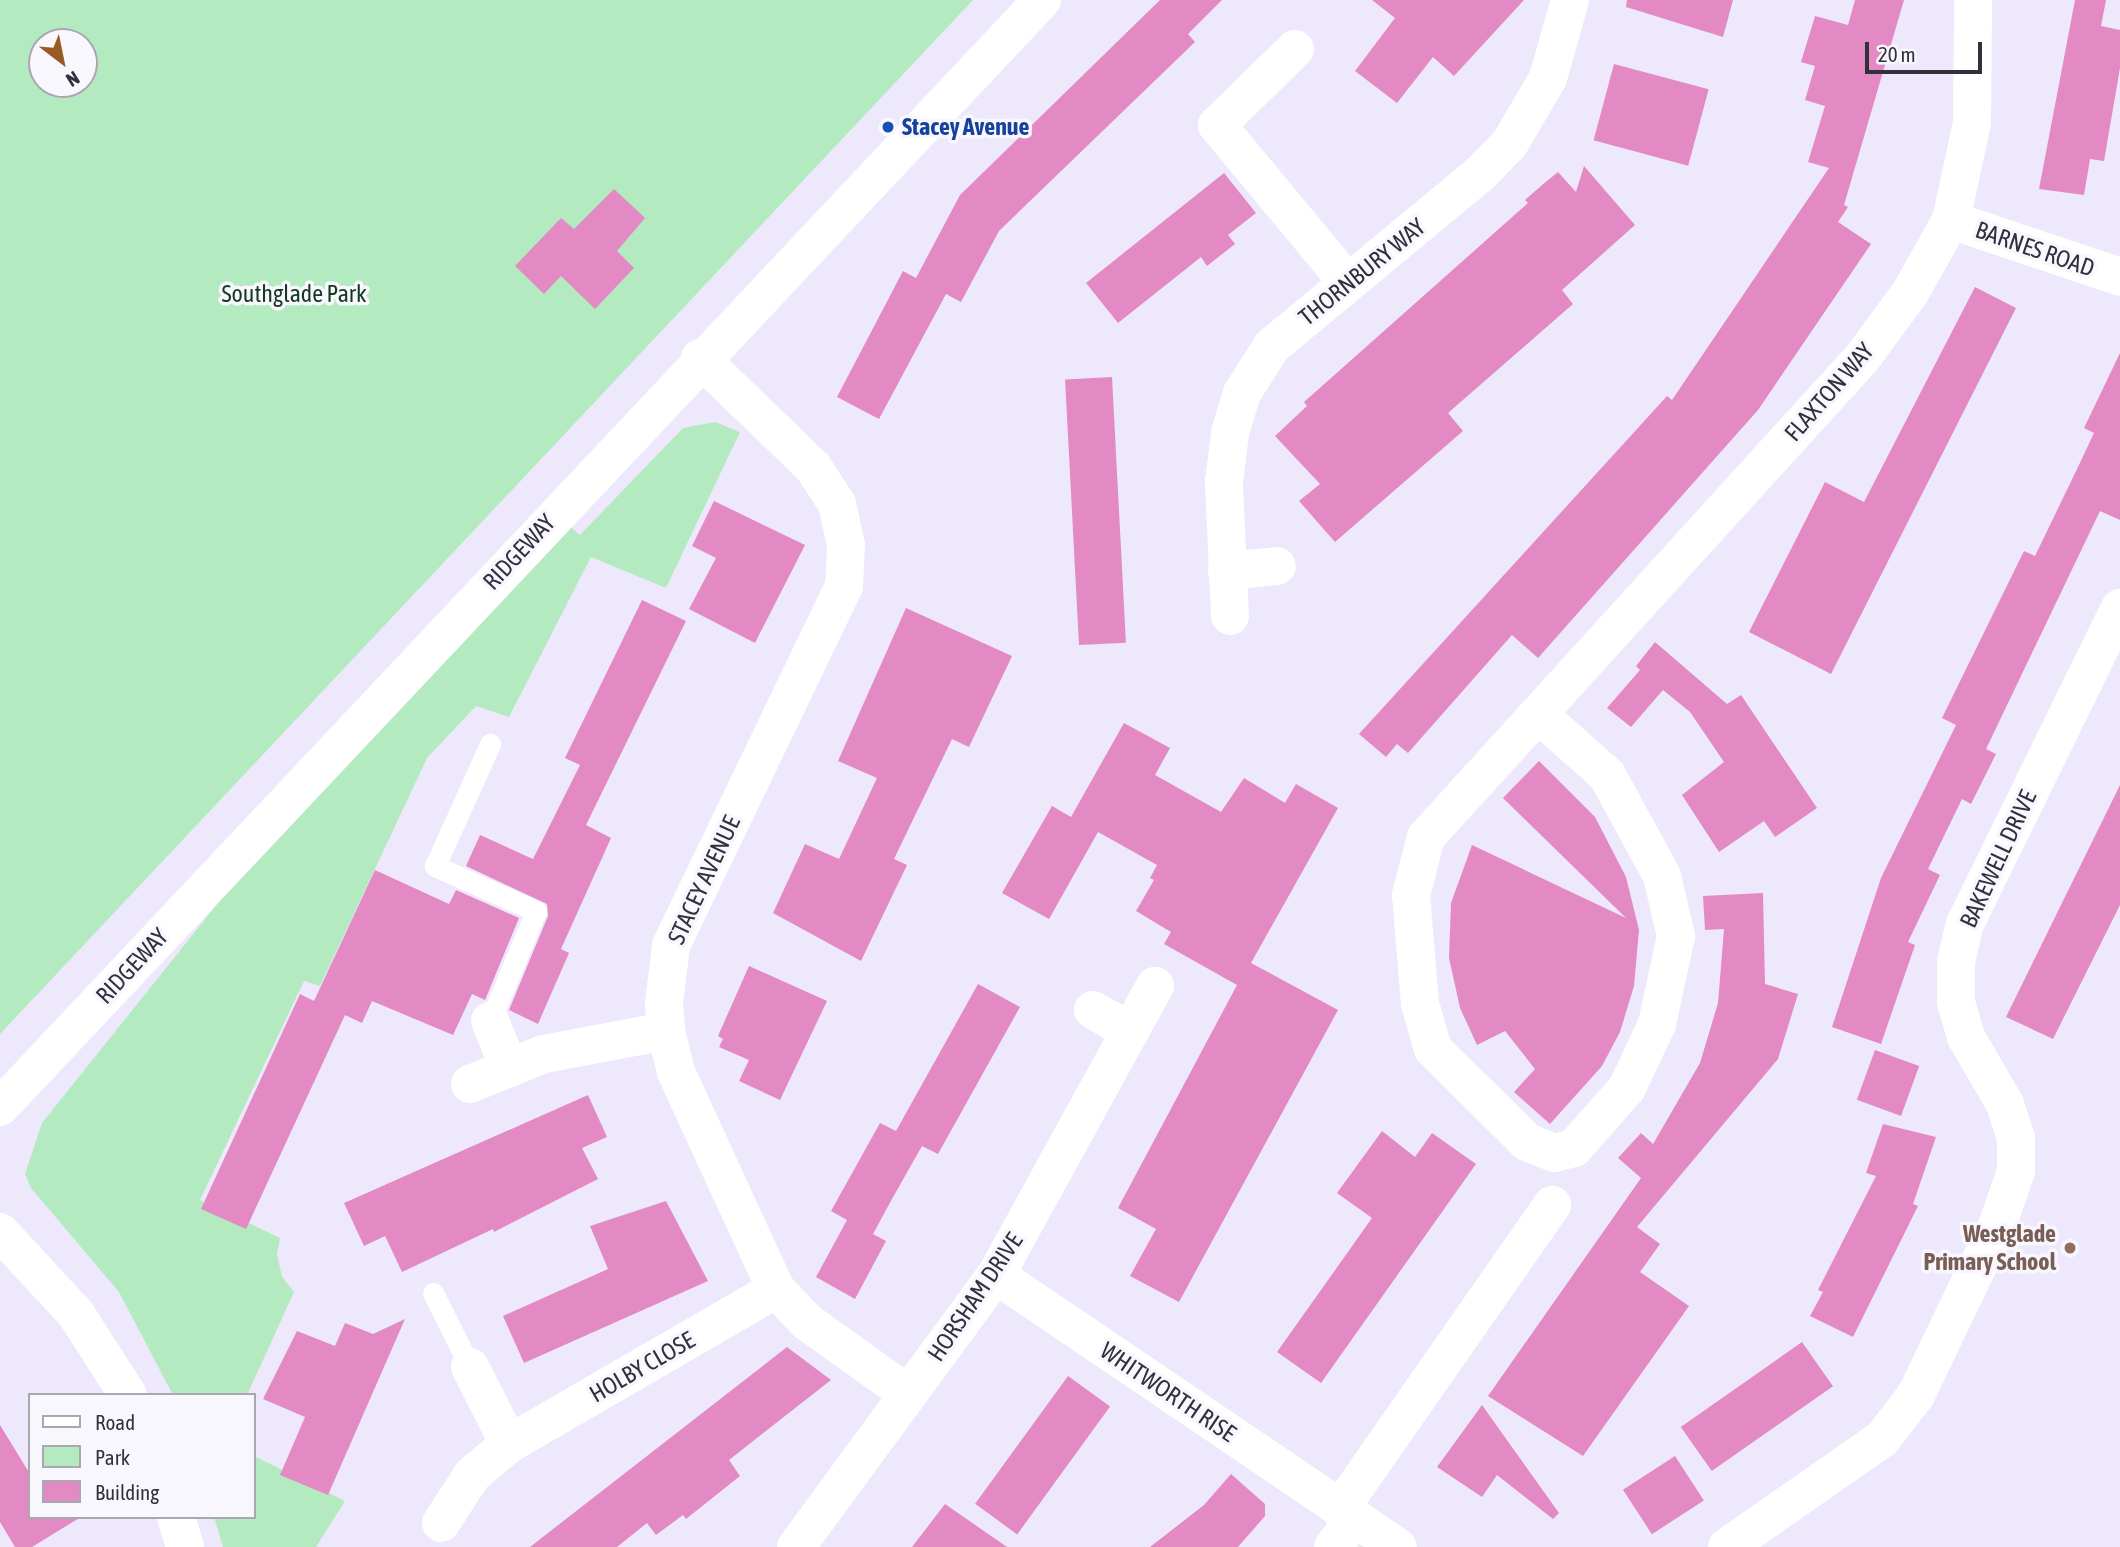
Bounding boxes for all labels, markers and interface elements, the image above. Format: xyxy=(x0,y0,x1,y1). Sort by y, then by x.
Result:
north arrow xyxy=(28,28,98,98)
scale bar xyxy=(1868,28,1985,72)
text: 20 m xyxy=(1878,42,1916,66)
text: N xyxy=(62,67,84,91)
place label: Stacey Avenue xyxy=(902,113,1029,141)
marker: Stacey Avenue xyxy=(880,119,896,135)
street label: THORNBURY WAY xyxy=(1293,212,1431,332)
street label: BARNES ROAD xyxy=(1972,215,2098,283)
park label: Southglade Park xyxy=(222,280,366,308)
street label: FLAXTON WAY xyxy=(1778,337,1880,447)
street label: RIDGEWAY xyxy=(477,508,561,596)
street label: BAKEWELL DRIVE xyxy=(1954,786,2042,932)
street label: STACEY AVENUE xyxy=(662,811,746,949)
street label: RIDGEWAY xyxy=(90,922,174,1010)
place label: Westglade Primary School xyxy=(1923,1220,2056,1276)
street label: HORSHAM DRIVE xyxy=(921,1227,1029,1367)
marker: Westglade Primary School xyxy=(2062,1240,2078,1256)
street label: HOLBY CLOSE xyxy=(584,1325,700,1409)
street label: WHITWORTH RISE xyxy=(1095,1336,1241,1448)
legend xyxy=(28,1393,256,1519)
text: Road xyxy=(95,1410,135,1434)
text: Park xyxy=(95,1445,130,1469)
text: Building xyxy=(95,1480,159,1504)

